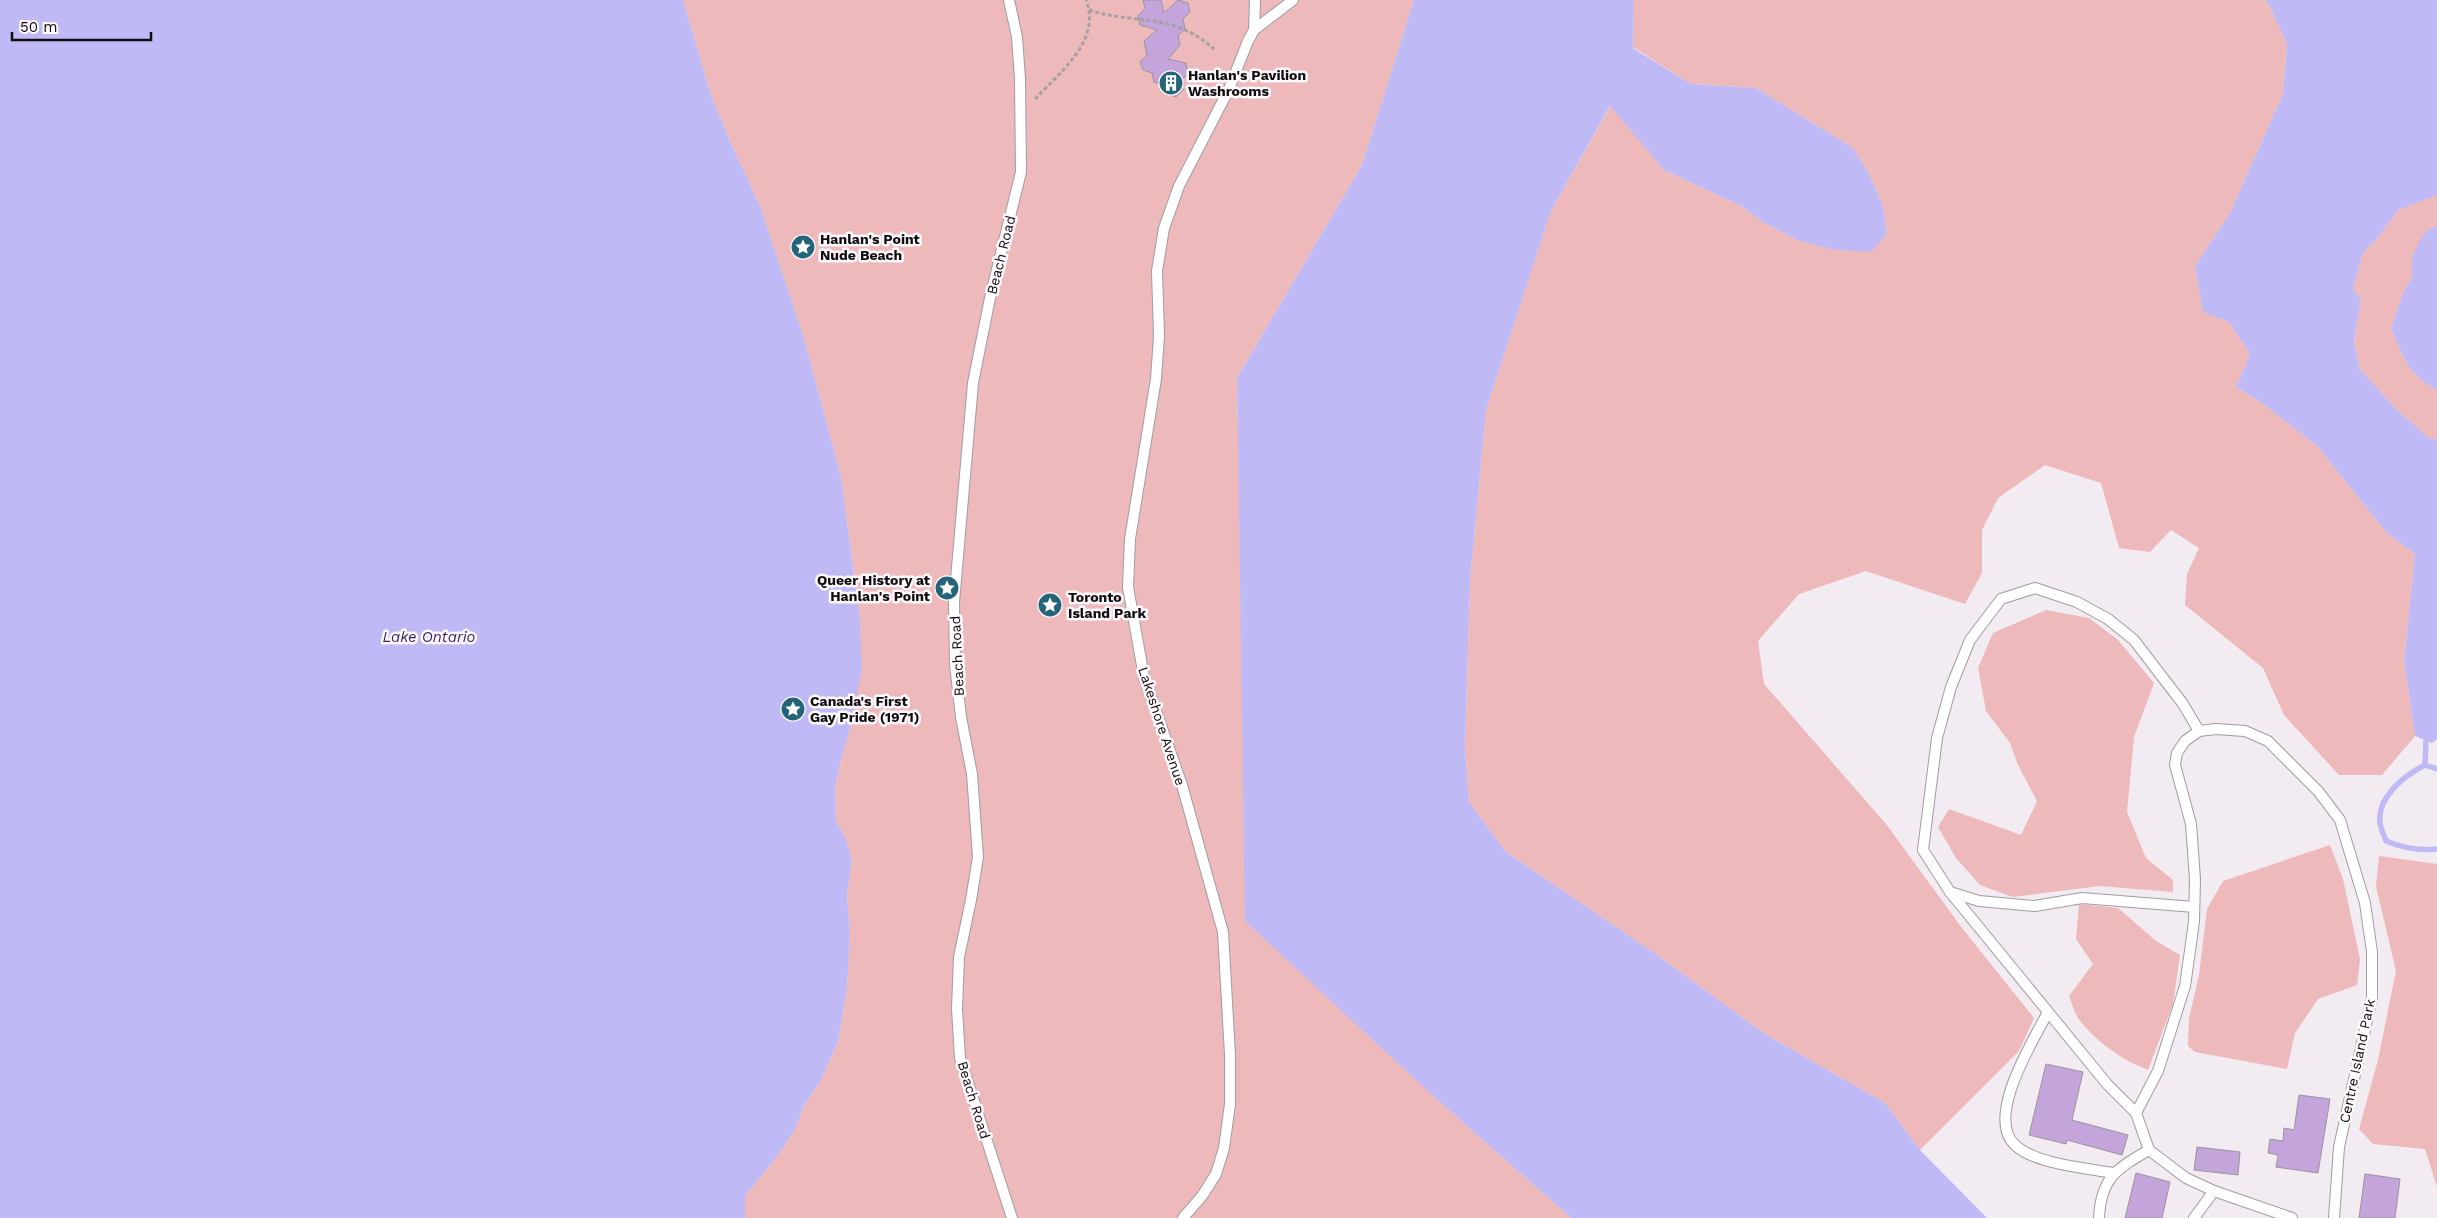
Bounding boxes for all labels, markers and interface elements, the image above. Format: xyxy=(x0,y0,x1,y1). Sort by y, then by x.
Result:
scale bar xyxy=(12,10,151,42)
text: 50 m xyxy=(20,18,57,36)
place label: Hanlan's Pavilion Washrooms xyxy=(1188,67,1306,99)
building icon: Hanlan's Pavilion Washrooms xyxy=(1158,70,1184,96)
street label: Beach Road xyxy=(983,214,1019,296)
place label: Hanlan's Point Nude Beach xyxy=(820,231,920,263)
place icon: Hanlan's Point Nude Beach xyxy=(790,234,816,260)
place label: Queer History at Hanlan's Point xyxy=(817,572,930,604)
place icon: Queer History at Hanlan's Point xyxy=(934,575,960,601)
place label: Toronto Island Park xyxy=(1068,589,1147,621)
place icon: Toronto Island Park xyxy=(1037,592,1063,618)
street label: Beach Road xyxy=(947,615,967,697)
water label: Lake Ontario xyxy=(382,628,476,646)
street label: Lakeshore Avenue xyxy=(1135,665,1189,787)
place label: Canada's First Gay Pride (1971) xyxy=(810,693,919,725)
place icon: Canada's First Gay Pride (1971) xyxy=(780,696,806,722)
street label: Centre Island Park xyxy=(2336,997,2378,1124)
street label: Beach Road xyxy=(955,1059,993,1141)

